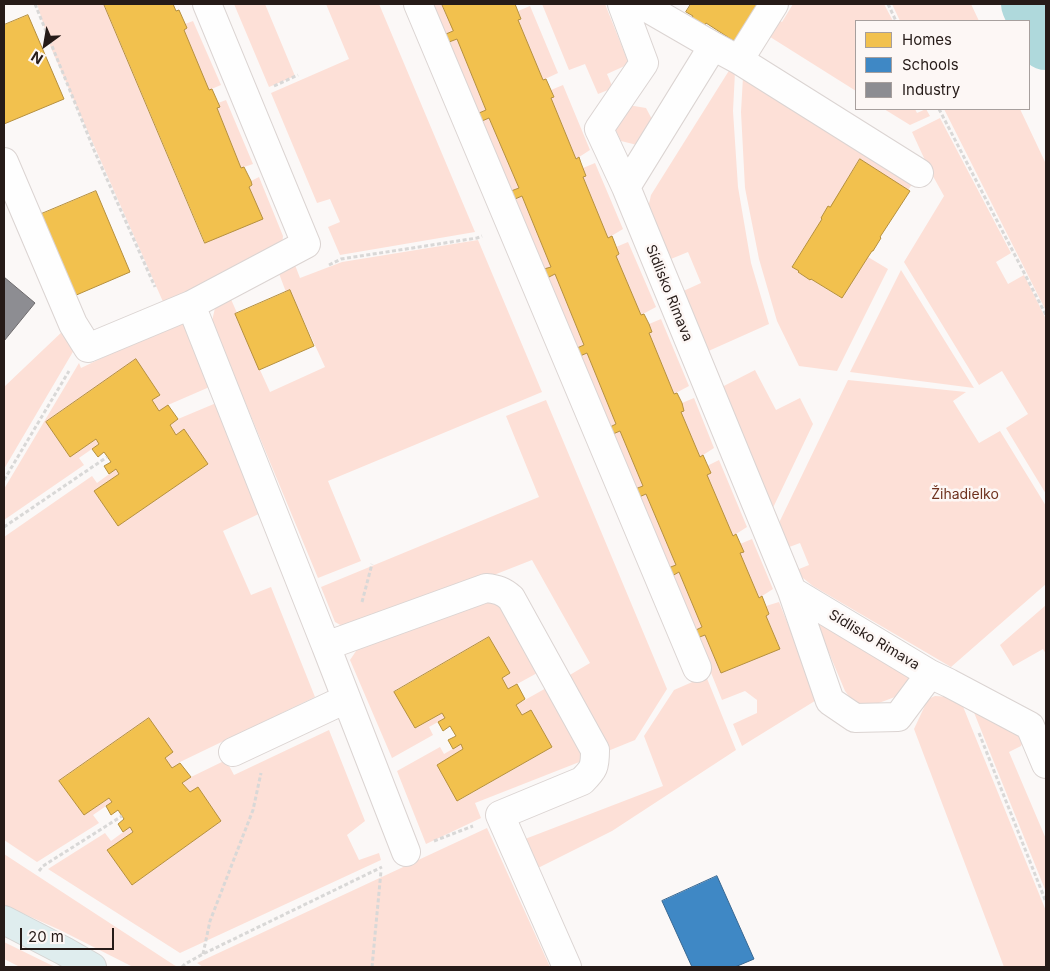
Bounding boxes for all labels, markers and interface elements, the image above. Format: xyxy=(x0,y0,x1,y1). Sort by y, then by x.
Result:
north arrow xyxy=(20,20,70,70)
legend xyxy=(855,20,1030,110)
text: Homes xyxy=(902,30,952,49)
text: N xyxy=(28,48,46,68)
text: Schools xyxy=(902,55,959,74)
text: Industry xyxy=(902,80,960,99)
street label: Sídlisko Rimava xyxy=(642,242,696,344)
park label: Žihadielko xyxy=(931,487,999,503)
street label: Sídlisko Rimava xyxy=(826,606,922,674)
scale bar xyxy=(22,918,116,950)
text: 20 m xyxy=(28,927,64,946)

